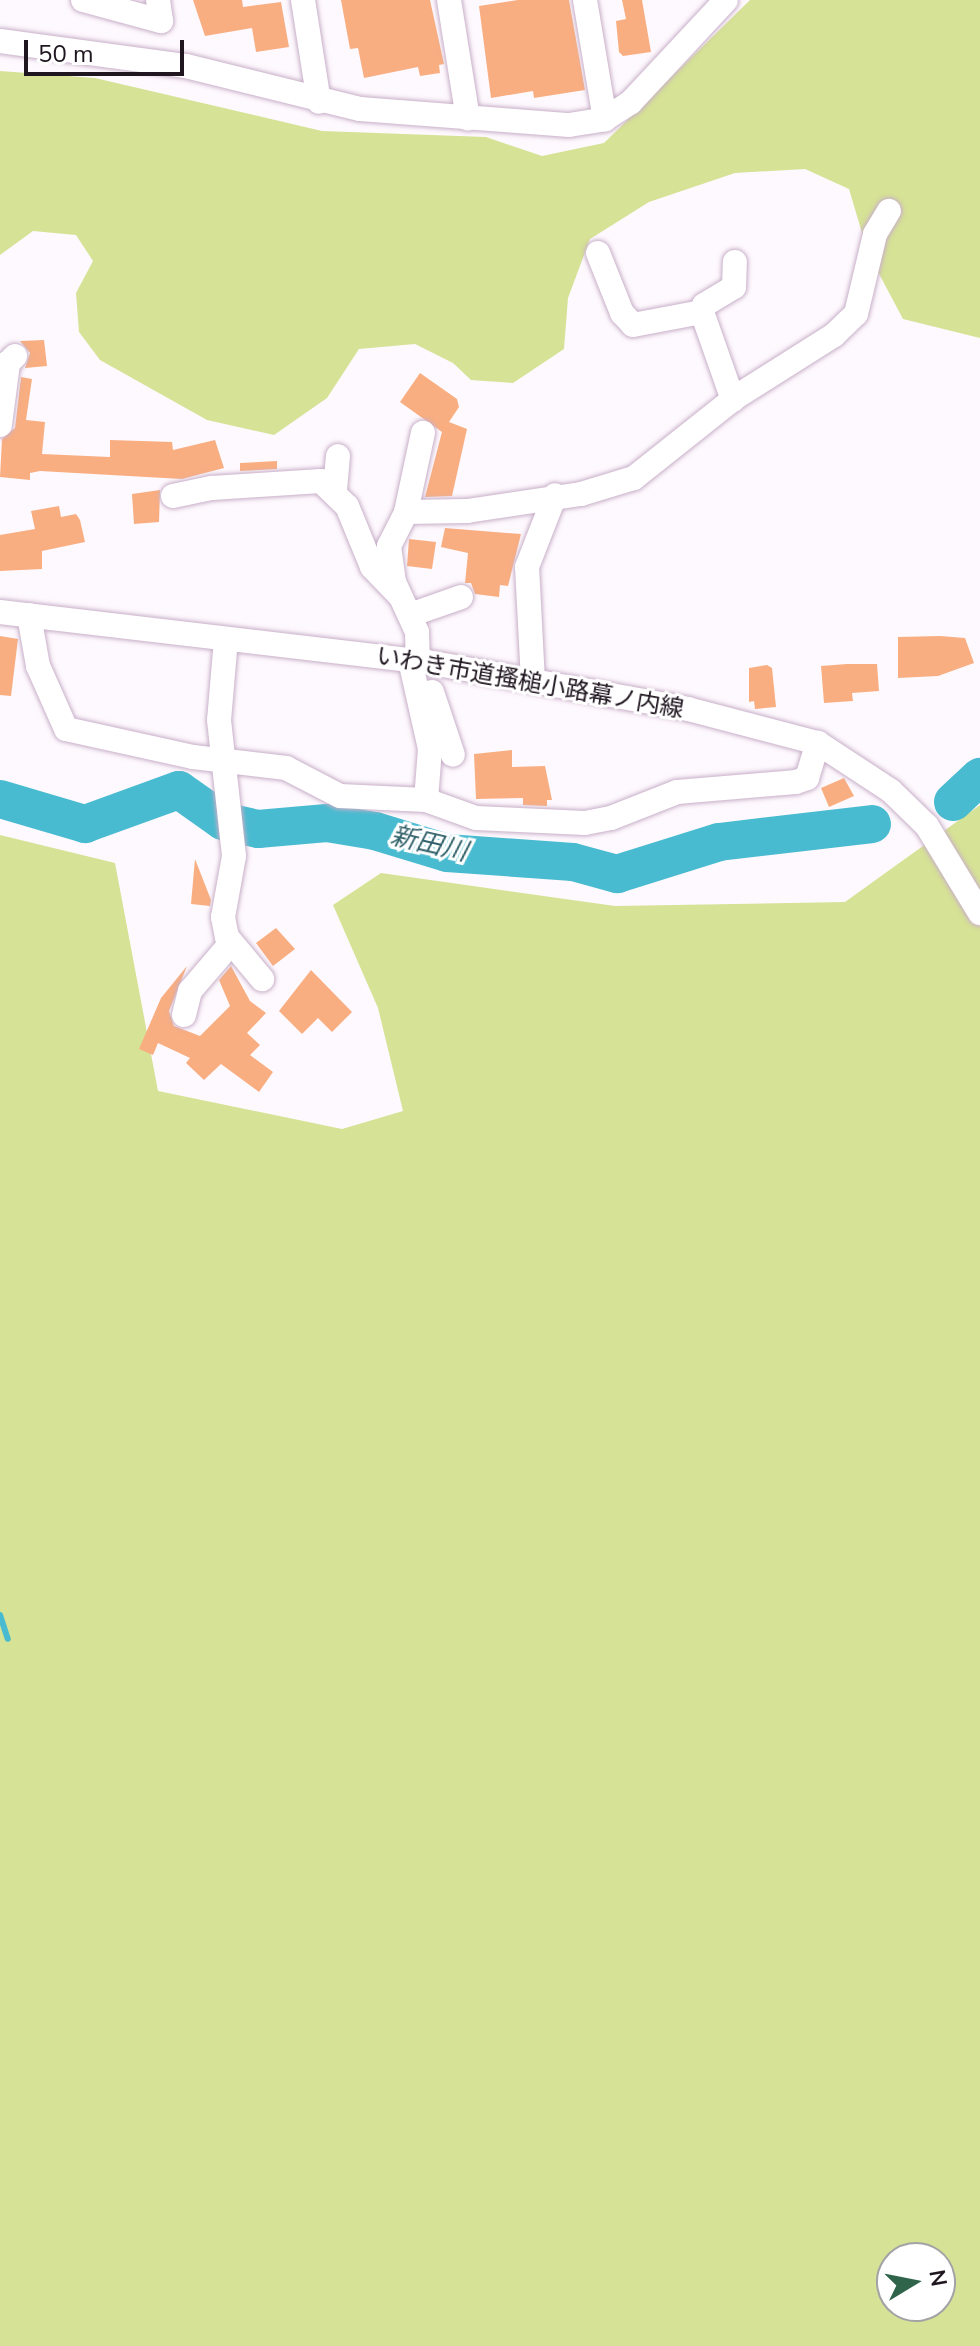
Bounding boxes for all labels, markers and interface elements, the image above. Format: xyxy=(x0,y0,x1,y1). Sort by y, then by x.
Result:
scale bar xyxy=(28,24,188,74)
text: 50 m xyxy=(38,38,94,70)
street label: いわき市道搔槌小路幕ノ内線 xyxy=(374,642,686,724)
water label: 新田川 xyxy=(387,820,471,868)
north arrow xyxy=(876,2242,956,2322)
text: N xyxy=(921,2267,954,2289)

